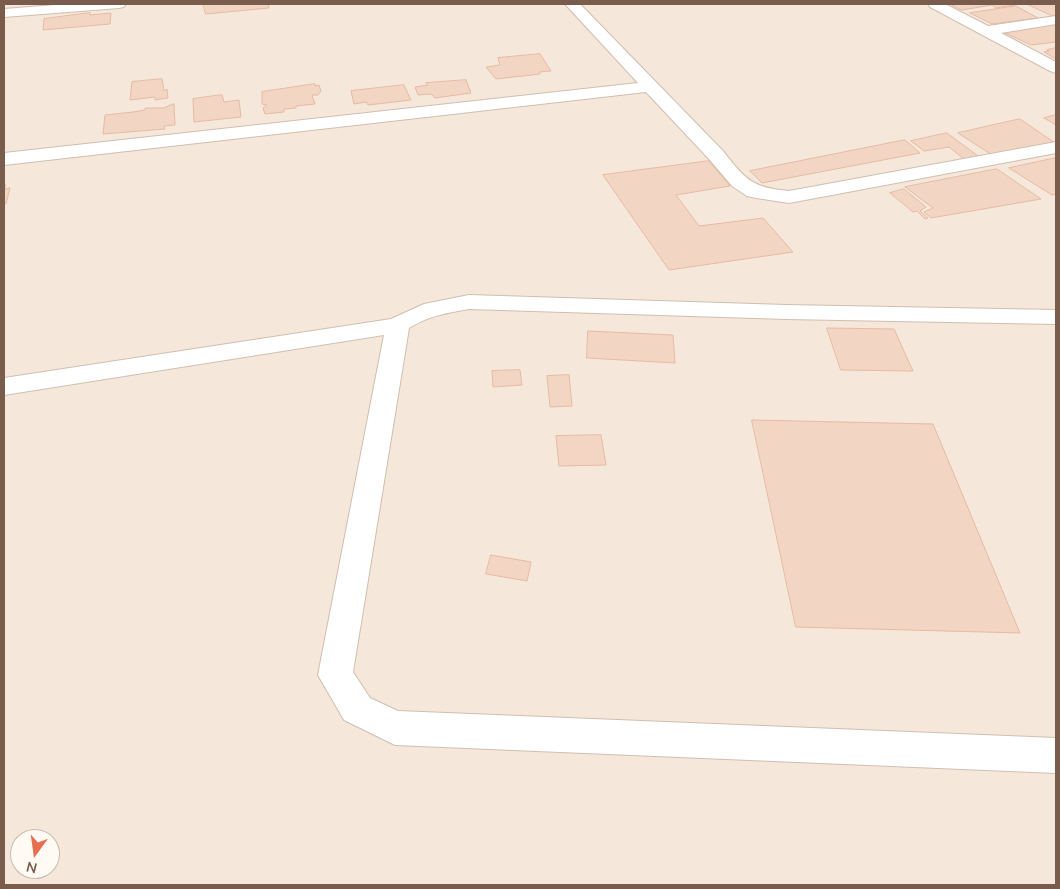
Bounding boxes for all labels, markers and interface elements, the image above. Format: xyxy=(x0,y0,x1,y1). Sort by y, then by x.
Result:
north arrow xyxy=(10,829,60,879)
text: N xyxy=(24,858,39,878)

